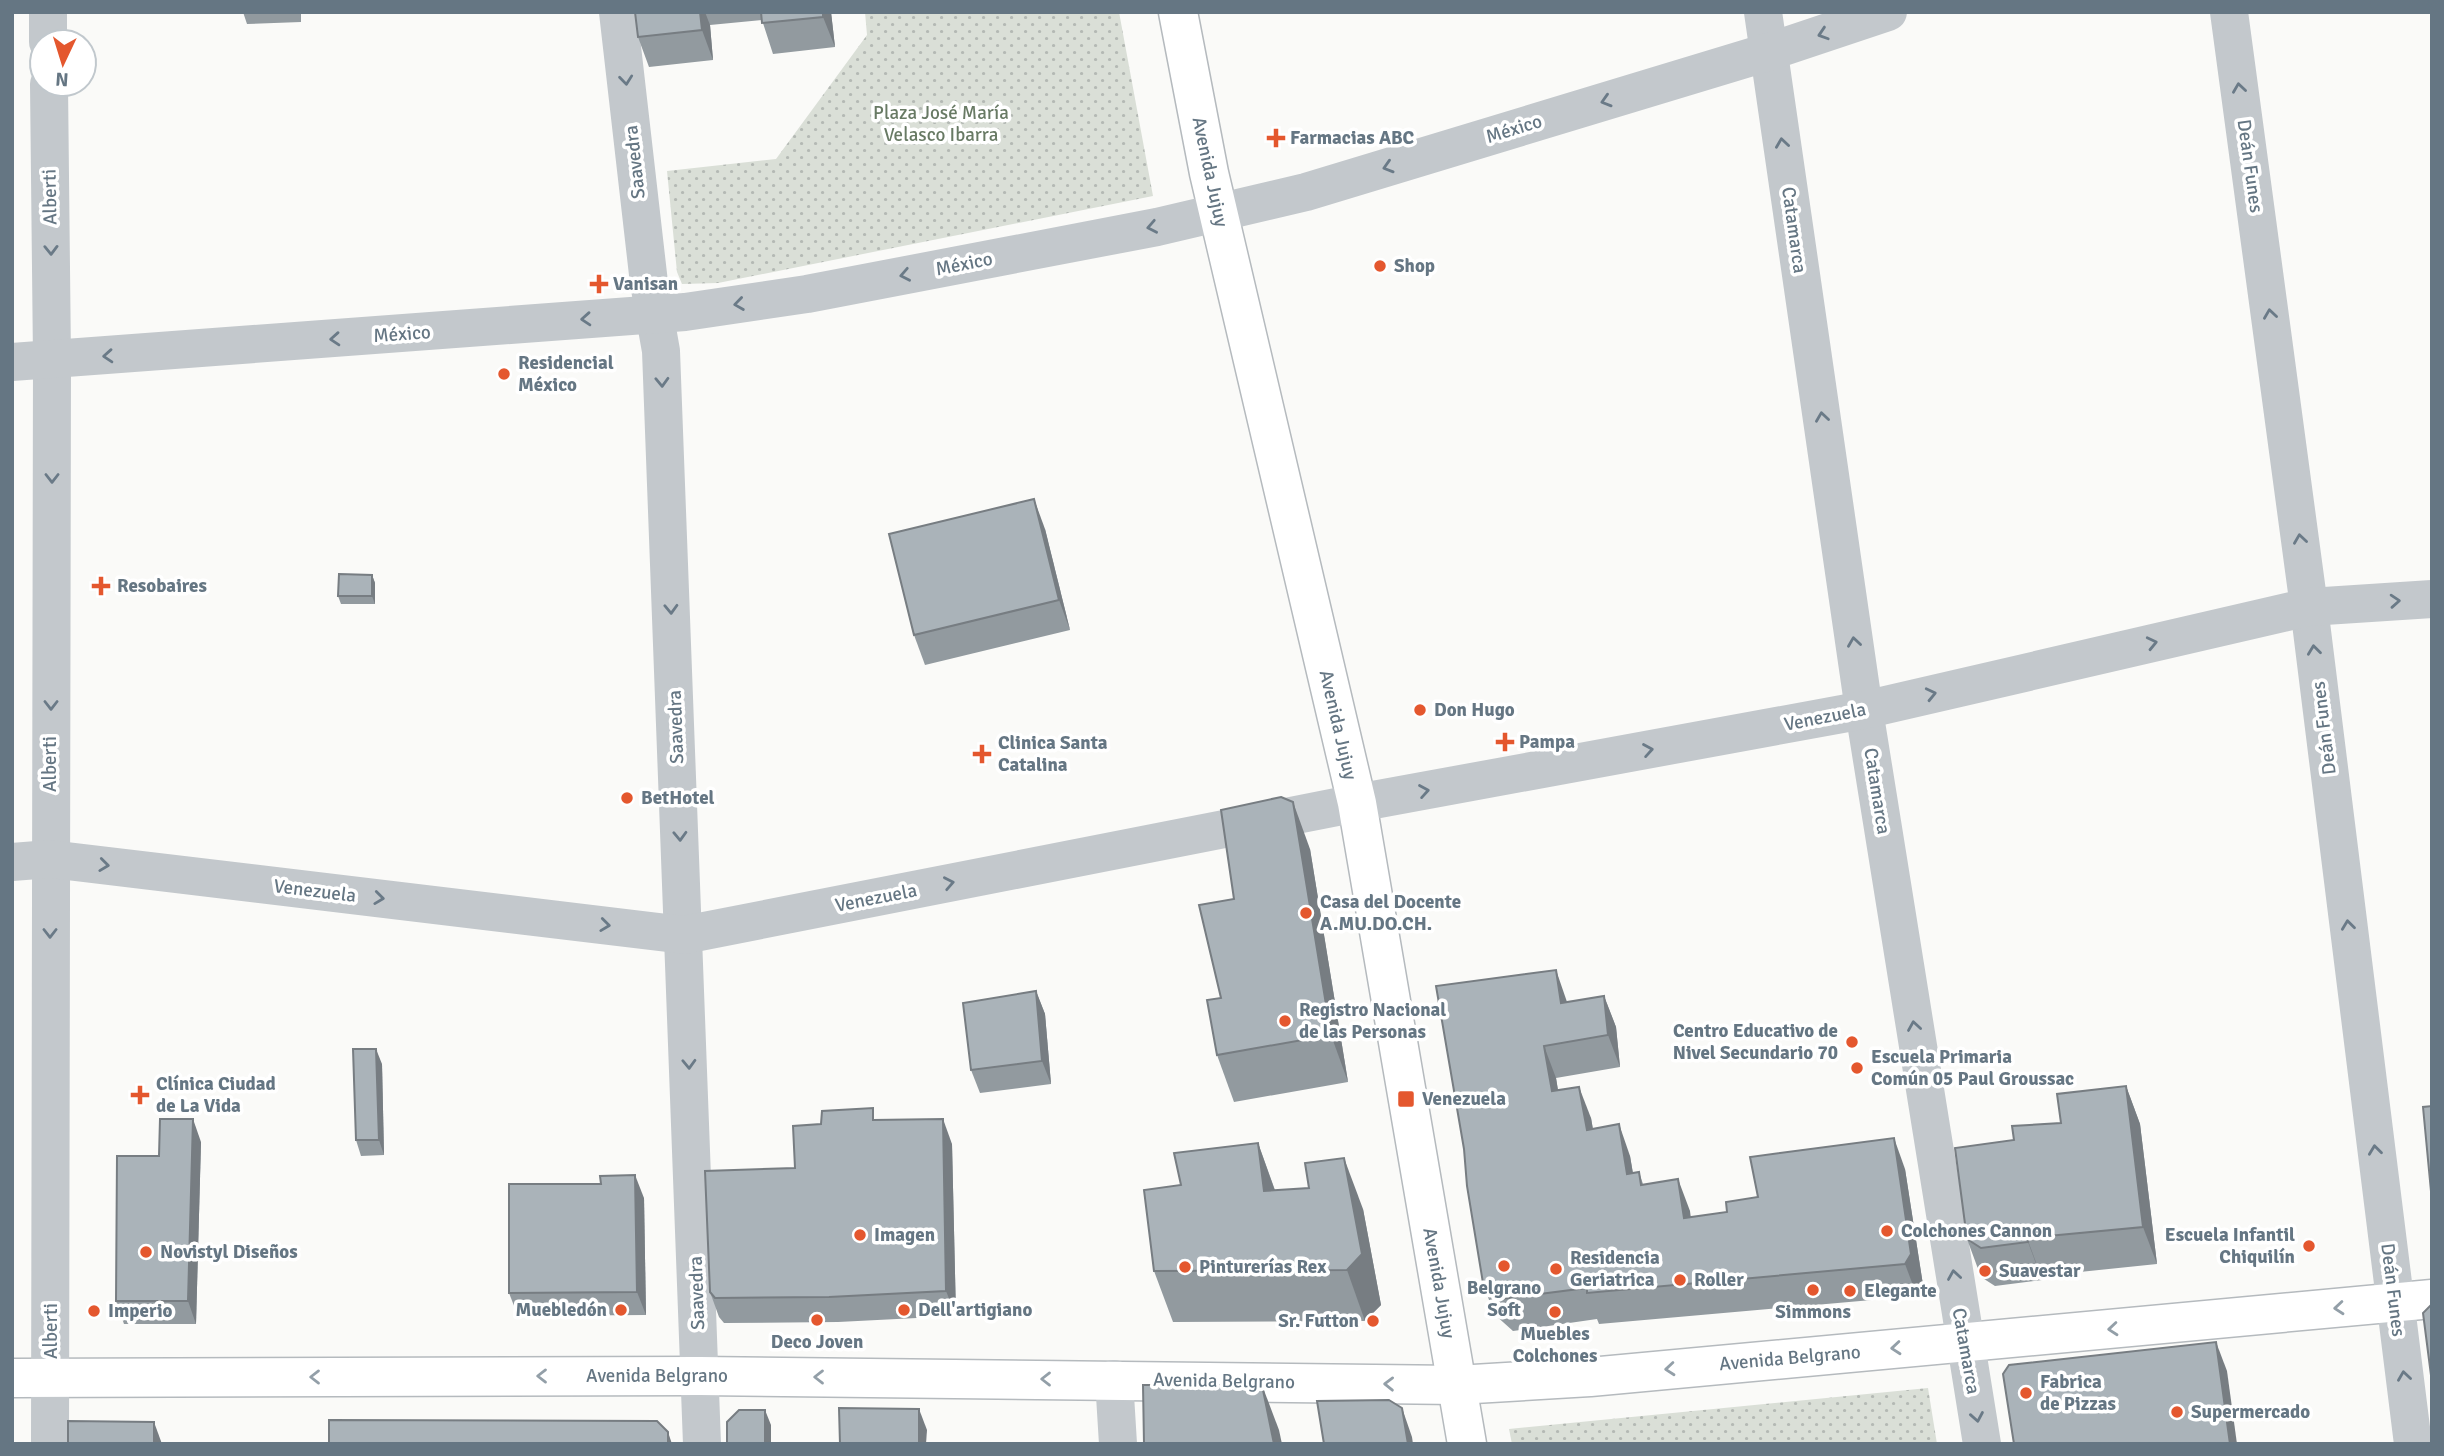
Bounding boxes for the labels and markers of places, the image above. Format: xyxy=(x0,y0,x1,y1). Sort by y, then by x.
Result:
place label: Farmacias ABC xyxy=(1290,126,1415,150)
marker: Farmacias ABC xyxy=(1268,130,1284,146)
place label: Shop xyxy=(1394,254,1435,278)
marker: Shop xyxy=(1372,258,1388,274)
place label: Vanisan xyxy=(613,272,678,296)
marker: Vanisan xyxy=(591,276,607,292)
place label: Residencial México xyxy=(518,351,614,397)
marker: Residencial México xyxy=(496,366,512,382)
place label: Resobaires xyxy=(117,574,207,598)
marker: Resobaires xyxy=(91,576,111,596)
place label: Don Hugo xyxy=(1434,698,1515,722)
marker: Don Hugo xyxy=(1412,702,1428,718)
place label: Pampa xyxy=(1519,730,1575,754)
place label: Clinica Santa Catalina xyxy=(998,731,1108,777)
marker: Pampa xyxy=(1497,734,1513,750)
marker: Clinica Santa Catalina xyxy=(972,744,992,764)
place label: BetHotel xyxy=(641,786,715,810)
marker: BetHotel xyxy=(619,790,635,806)
place label: Casa del Docente A.MU.DO.CH. xyxy=(1320,890,1461,936)
marker: Casa del Docente A.MU.DO.CH. xyxy=(1298,905,1314,921)
place label: Registro Nacional de las Personas xyxy=(1299,998,1446,1044)
marker: Registro Nacional de las Personas xyxy=(1277,1013,1293,1029)
place label: Centro Educativo de Nivel Secundario 70 xyxy=(1673,1019,1838,1065)
marker: Centro Educativo de Nivel Secundario 70 xyxy=(1844,1034,1860,1050)
place label: Escuela Primaria Común 05 Paul Groussac xyxy=(1871,1045,2074,1091)
marker: Escuela Primaria Común 05 Paul Groussac xyxy=(1849,1060,1865,1076)
place label: Clínica Ciudad de La Vida xyxy=(156,1072,276,1118)
marker: Clínica Ciudad de La Vida xyxy=(130,1085,150,1105)
place label: Venezuela xyxy=(1422,1087,1506,1111)
marker: Venezuela xyxy=(1396,1089,1416,1109)
place label: Colchones Cannon xyxy=(1901,1219,2052,1243)
place label: Imagen xyxy=(874,1223,935,1247)
marker: Colchones Cannon xyxy=(1879,1223,1895,1239)
place label: Escuela Infantil Chiquilín xyxy=(2165,1223,2295,1269)
marker: Imagen xyxy=(852,1227,868,1243)
marker: Escuela Infantil Chiquilín xyxy=(2301,1238,2317,1254)
place label: Novistyl Diseños xyxy=(160,1240,298,1264)
marker: Novistyl Diseños xyxy=(138,1244,154,1260)
place label: Residencia Geriatrica xyxy=(1570,1246,1660,1292)
place label: Pinturerías Rex xyxy=(1199,1255,1327,1279)
marker: Belgrano Soft xyxy=(1496,1258,1512,1274)
marker: Pinturerías Rex xyxy=(1177,1259,1193,1275)
place label: Suavestar xyxy=(1999,1259,2081,1283)
marker: Residencia Geriatrica xyxy=(1548,1261,1564,1277)
marker: Suavestar xyxy=(1977,1263,1993,1279)
place label: Roller xyxy=(1694,1268,1744,1292)
marker: Roller xyxy=(1672,1272,1688,1288)
place label: Belgrano Soft xyxy=(1467,1276,1541,1322)
place label: Elegante xyxy=(1864,1279,1937,1303)
marker: Simmons xyxy=(1805,1282,1821,1298)
marker: Elegante xyxy=(1842,1283,1858,1299)
place label: Muebledón xyxy=(515,1298,607,1322)
place label: Dell'artigiano xyxy=(918,1298,1032,1322)
place label: Imperio xyxy=(108,1299,173,1323)
place label: Simmons xyxy=(1775,1300,1851,1324)
marker: Muebledón xyxy=(613,1302,629,1318)
marker: Dell'artigiano xyxy=(896,1302,912,1318)
marker: Imperio xyxy=(86,1303,102,1319)
marker: Muebles Colchones xyxy=(1547,1304,1563,1320)
place label: Sr. Futton xyxy=(1278,1309,1359,1333)
marker: Deco Joven xyxy=(809,1312,825,1328)
marker: Sr. Futton xyxy=(1365,1313,1381,1329)
place label: Muebles Colchones xyxy=(1513,1322,1597,1368)
place label: Deco Joven xyxy=(771,1330,863,1354)
place label: Fabrica de Pizzas xyxy=(2040,1370,2116,1416)
marker: Fabrica de Pizzas xyxy=(2018,1385,2034,1401)
place label: Supermercado xyxy=(2191,1400,2310,1424)
marker: Supermercado xyxy=(2169,1404,2185,1420)

